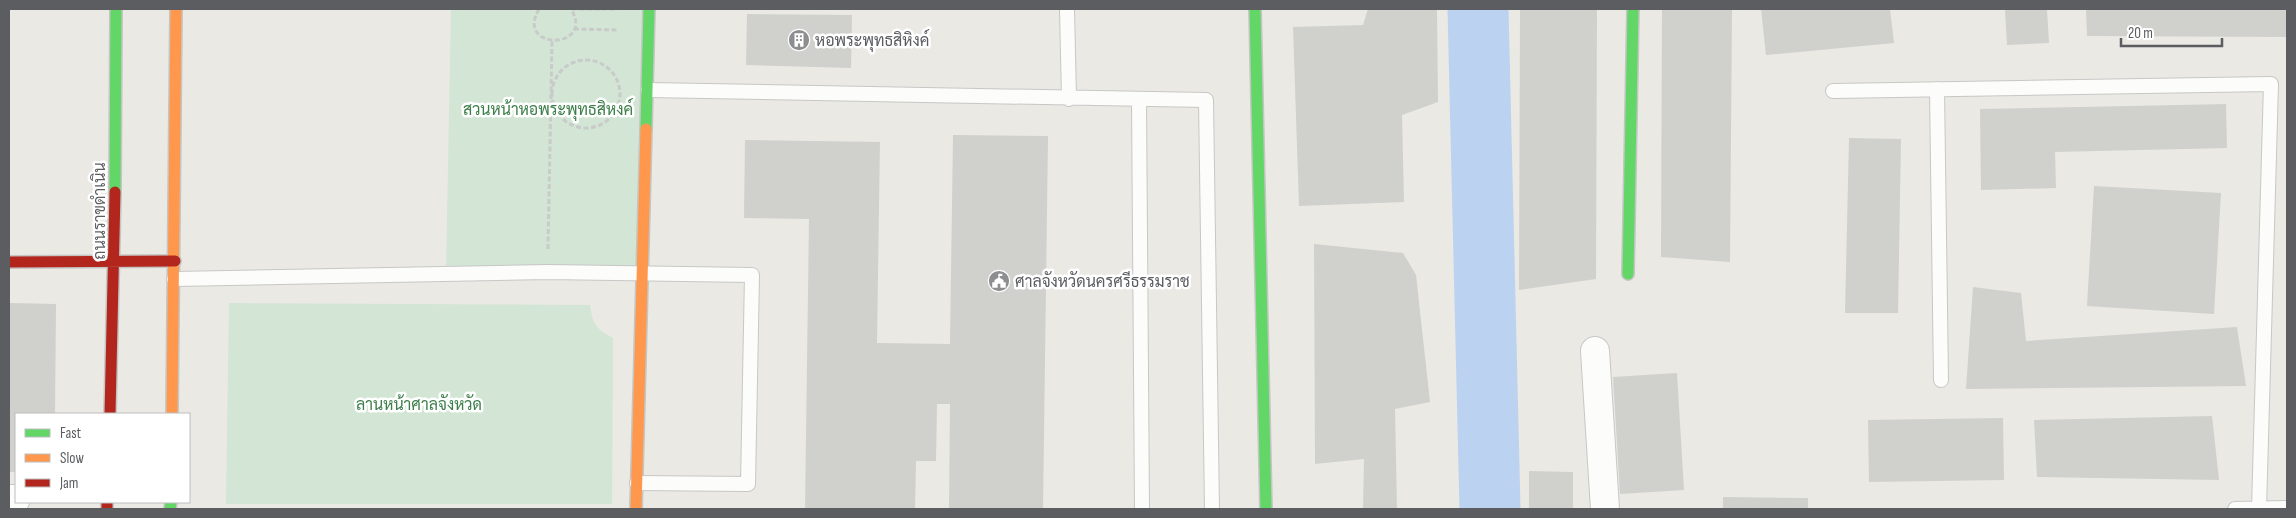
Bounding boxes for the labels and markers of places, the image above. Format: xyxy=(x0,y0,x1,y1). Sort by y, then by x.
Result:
building icon: หอพระพุทธสิหิงค์ xyxy=(787,28,811,52)
place label: หอพระพุทธสิหิงค์ xyxy=(815,28,929,52)
public building icon: ศาลจังหวัดนครศรีธรรมราช xyxy=(987,269,1011,293)
place label: ศาลจังหวัดนครศรีธรรมราช xyxy=(1015,270,1190,292)

